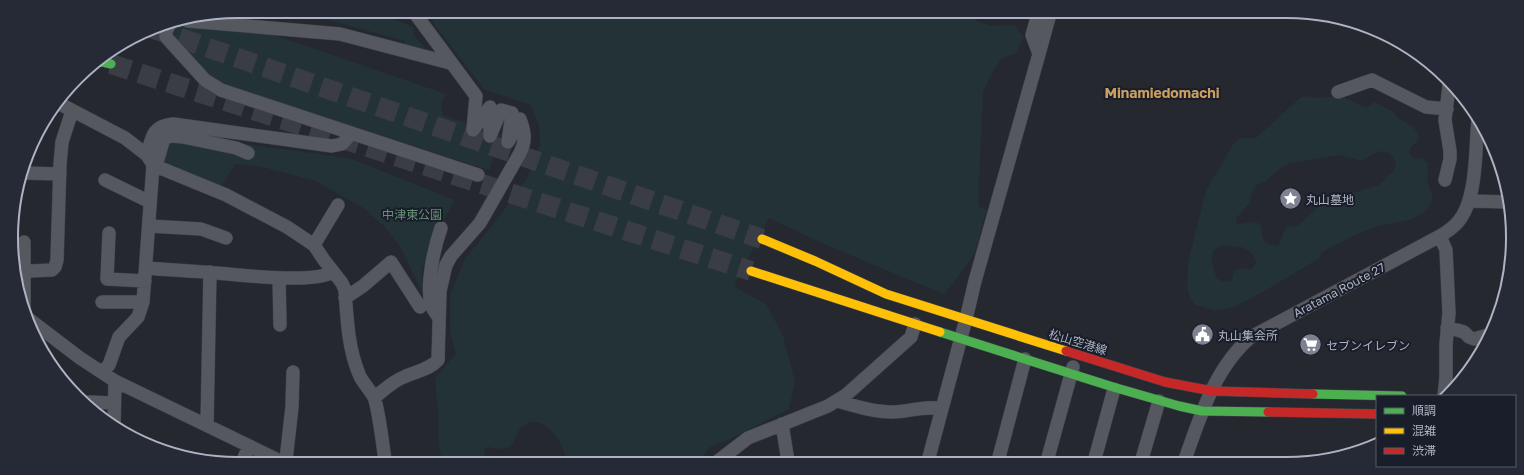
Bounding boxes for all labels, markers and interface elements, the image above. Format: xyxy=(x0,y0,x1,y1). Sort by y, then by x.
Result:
district label: Minamiedomachi xyxy=(1105,84,1220,101)
place icon: 丸山墓地 xyxy=(1278,186,1304,212)
place label: 丸山墓地 xyxy=(1306,192,1354,207)
park label: 中津東公園 xyxy=(382,207,442,222)
street label: Aratama Route 27 xyxy=(1291,259,1387,321)
public building icon: 丸山集会所 xyxy=(1189,322,1215,348)
street label: 松山空港線 xyxy=(1047,326,1109,358)
place label: 丸山集会所 xyxy=(1218,328,1278,343)
supermarket icon: セブンイレブン xyxy=(1298,332,1324,358)
place label: セブンイレブン xyxy=(1326,338,1410,353)
legend xyxy=(1376,395,1516,467)
text: 順調 xyxy=(1412,403,1436,418)
text: 混雑 xyxy=(1412,423,1436,438)
text: 渋滞 xyxy=(1412,443,1436,458)

